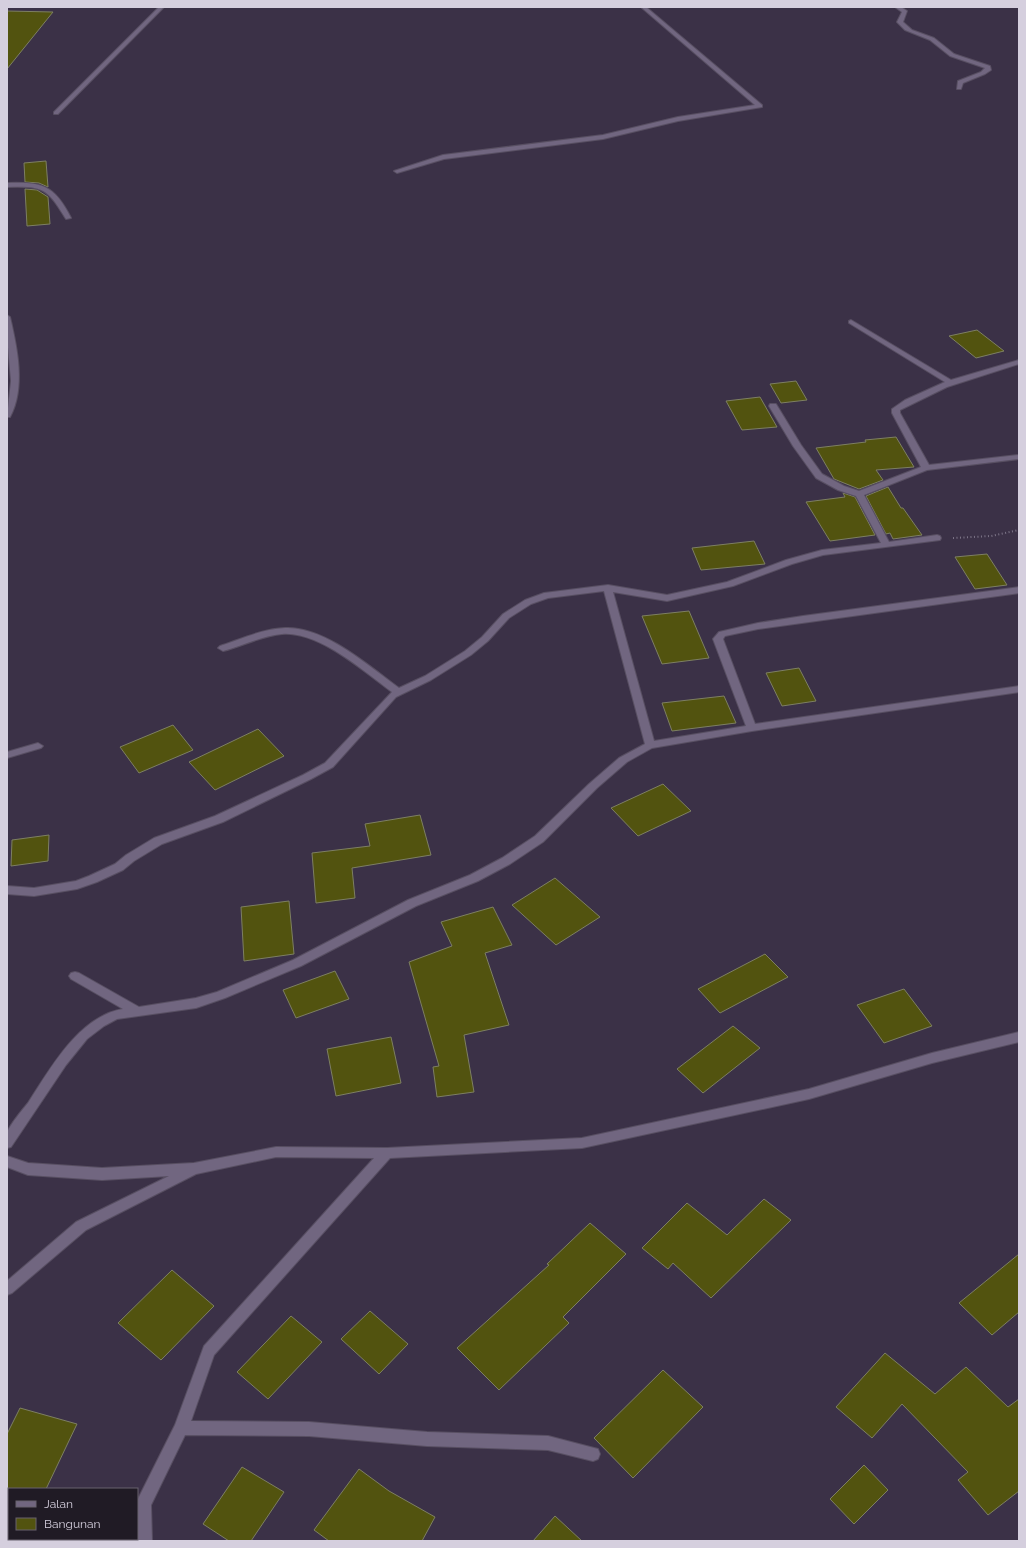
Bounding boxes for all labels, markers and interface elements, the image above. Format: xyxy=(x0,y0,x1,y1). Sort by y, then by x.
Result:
legend xyxy=(8,1488,138,1540)
text: Jalan xyxy=(44,1497,73,1511)
text: Bangunan xyxy=(44,1517,101,1531)

